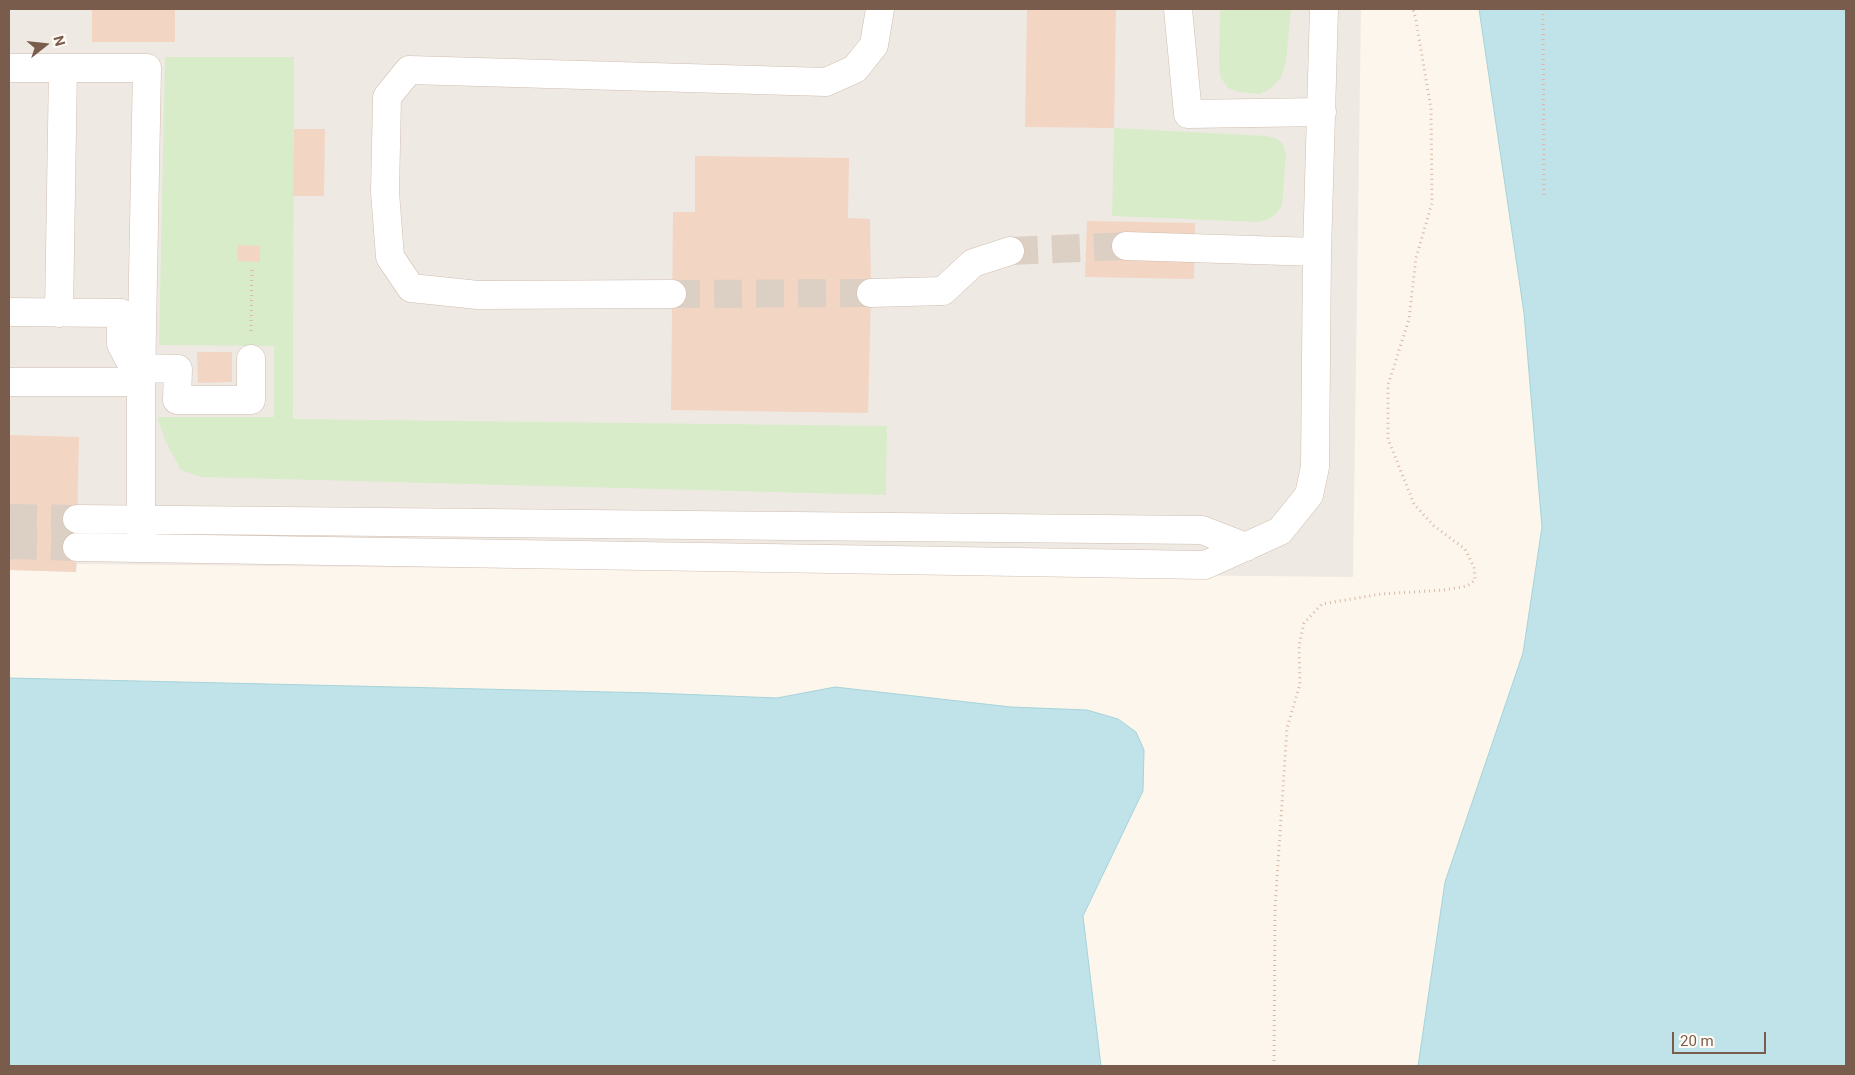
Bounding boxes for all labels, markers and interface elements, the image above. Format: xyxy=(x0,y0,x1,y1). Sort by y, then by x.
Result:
north arrow xyxy=(20,20,70,70)
text: N xyxy=(50,34,68,48)
scale bar xyxy=(1675,1022,1769,1054)
text: 20 m xyxy=(1680,1032,1714,1050)

